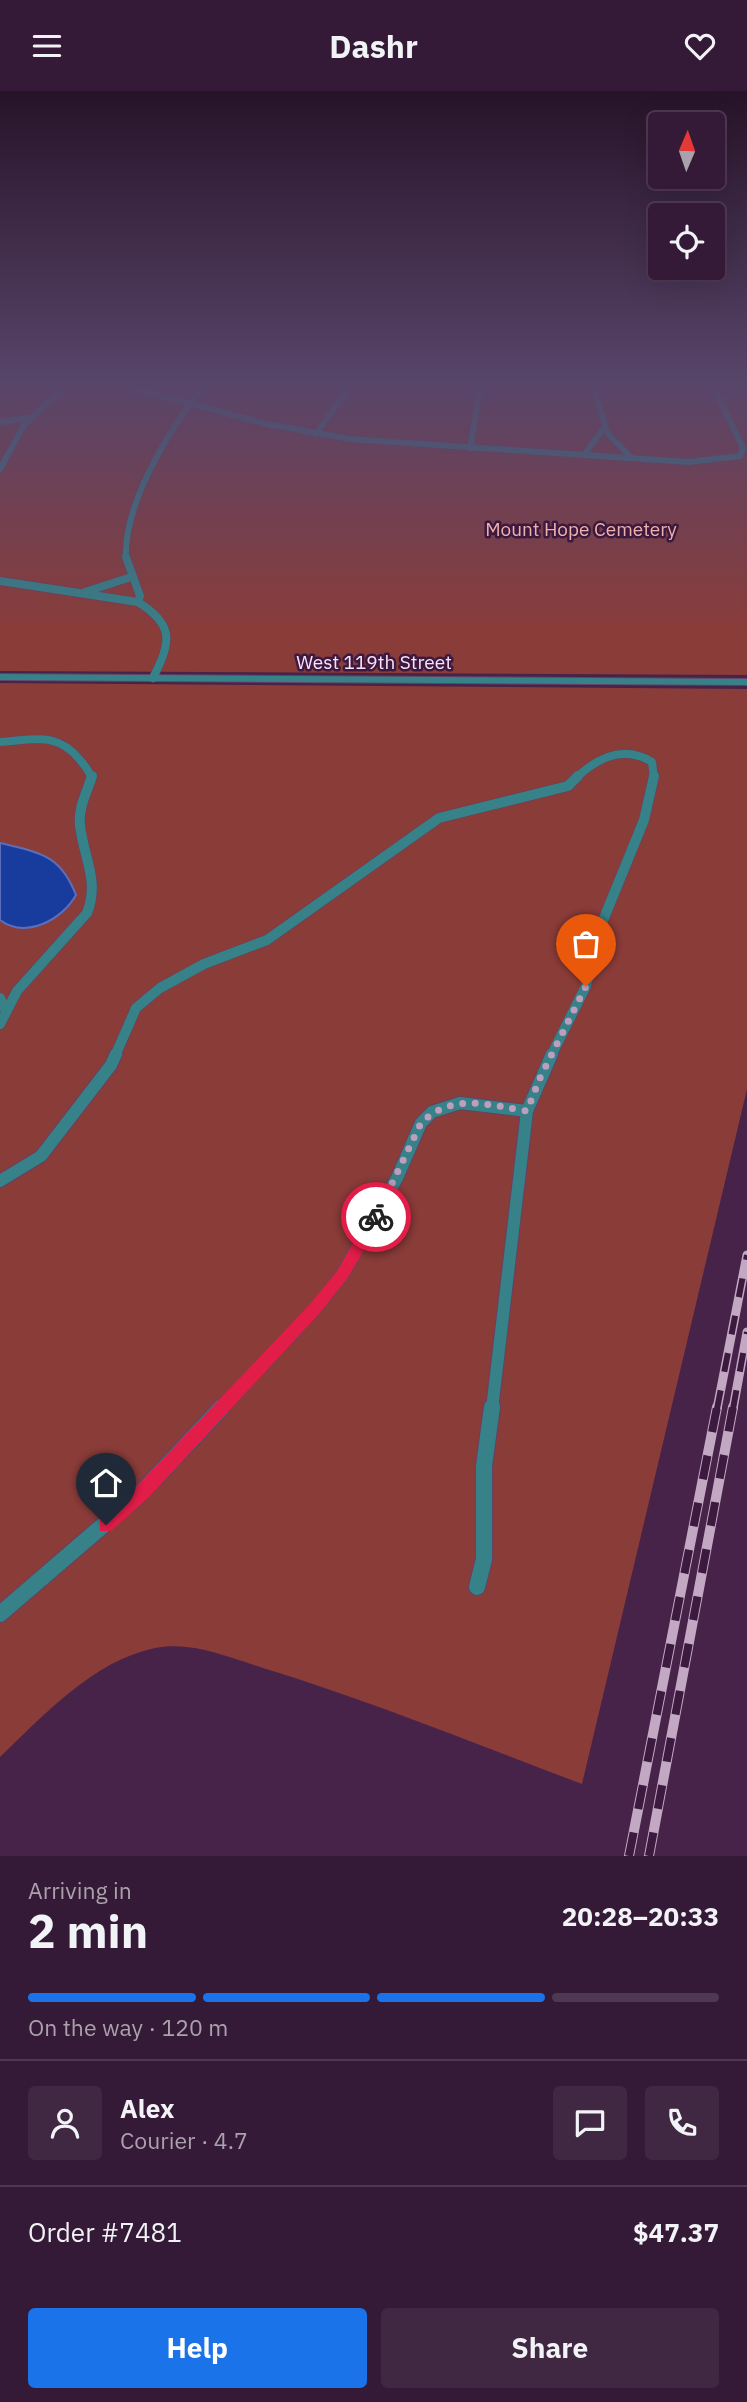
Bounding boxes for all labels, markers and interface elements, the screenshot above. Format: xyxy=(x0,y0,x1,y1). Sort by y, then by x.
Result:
text: Dashr xyxy=(329,25,418,67)
icon: menu xyxy=(28,27,66,65)
icon: heart xyxy=(681,27,719,65)
north arrow xyxy=(648,112,724,189)
map controls xyxy=(648,112,725,280)
button: locate xyxy=(648,203,725,280)
park label: Mount Hope Cemetery xyxy=(485,517,677,541)
street label: West 119th Street xyxy=(296,650,452,674)
pin xyxy=(556,914,616,986)
icon: bag xyxy=(567,925,605,963)
courier xyxy=(341,1182,411,1252)
icon: bike xyxy=(357,1198,395,1236)
pin xyxy=(76,1453,136,1525)
icon: home xyxy=(87,1464,125,1502)
text: Arriving in xyxy=(28,1875,132,1905)
text: 20:28–20:33 xyxy=(562,1899,719,1933)
text: 2 min xyxy=(28,1901,148,1961)
text: On the way · 120 m xyxy=(28,2012,228,2042)
button: person xyxy=(28,2086,102,2160)
button: chat xyxy=(553,2086,627,2160)
button: phone xyxy=(645,2086,719,2160)
text: Alex xyxy=(120,2091,174,2125)
text: Courier · 4.7 xyxy=(120,2125,248,2155)
text: Order #7481 xyxy=(28,2215,182,2249)
text: $47.37 xyxy=(633,2215,719,2249)
button: Help xyxy=(28,2308,367,2388)
button: Share xyxy=(381,2308,719,2388)

